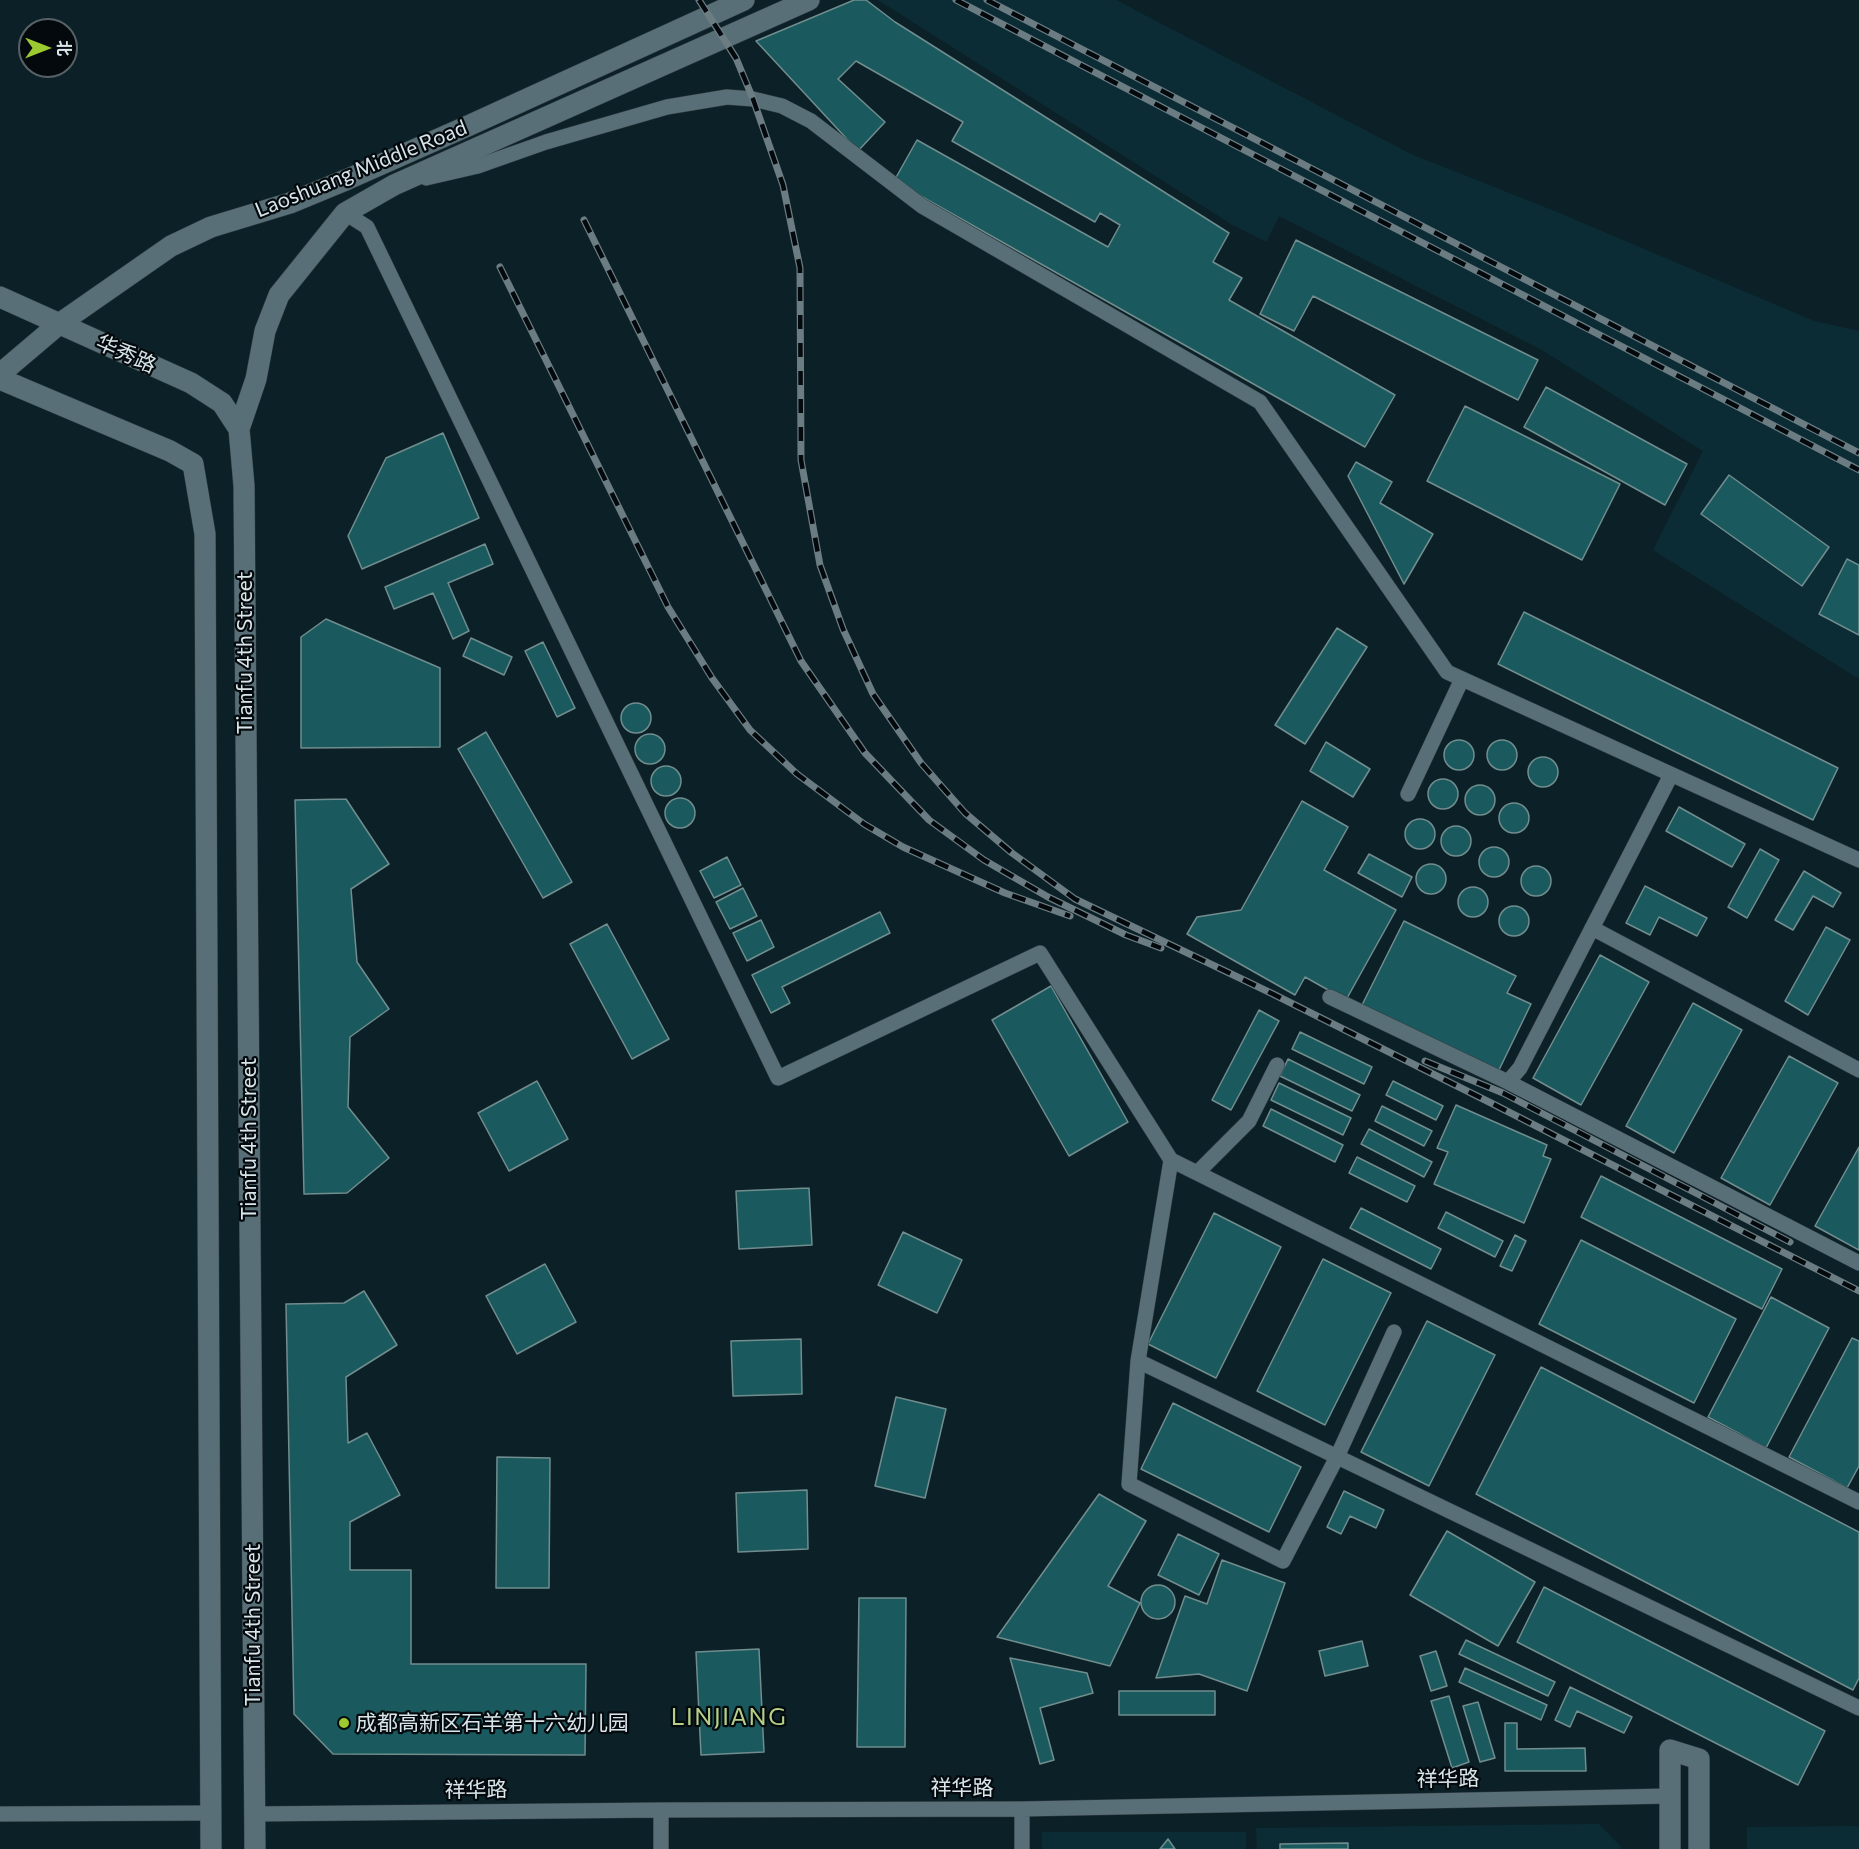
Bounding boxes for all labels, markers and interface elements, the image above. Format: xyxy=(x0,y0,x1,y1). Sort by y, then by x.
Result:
north arrow xyxy=(18,18,78,78)
text: 北 xyxy=(55,40,74,56)
street label: Laoshuang Middle Road xyxy=(251,115,471,223)
street label: 华秀路 xyxy=(92,330,160,378)
street label: Tianfu 4th Street xyxy=(232,572,258,734)
street label: Tianfu 4th Street xyxy=(236,1058,262,1220)
street label: Tianfu 4th Street xyxy=(240,1544,266,1706)
district label: LINJIANG xyxy=(671,1703,787,1731)
place label: 成都高新区石羊第十六幼儿园 xyxy=(356,1710,629,1736)
marker: 成都高新区石羊第十六幼儿园 xyxy=(337,1716,351,1730)
street label: 祥华路 xyxy=(1416,1766,1480,1792)
street label: 祥华路 xyxy=(931,1775,993,1801)
street label: 祥华路 xyxy=(444,1777,508,1803)

